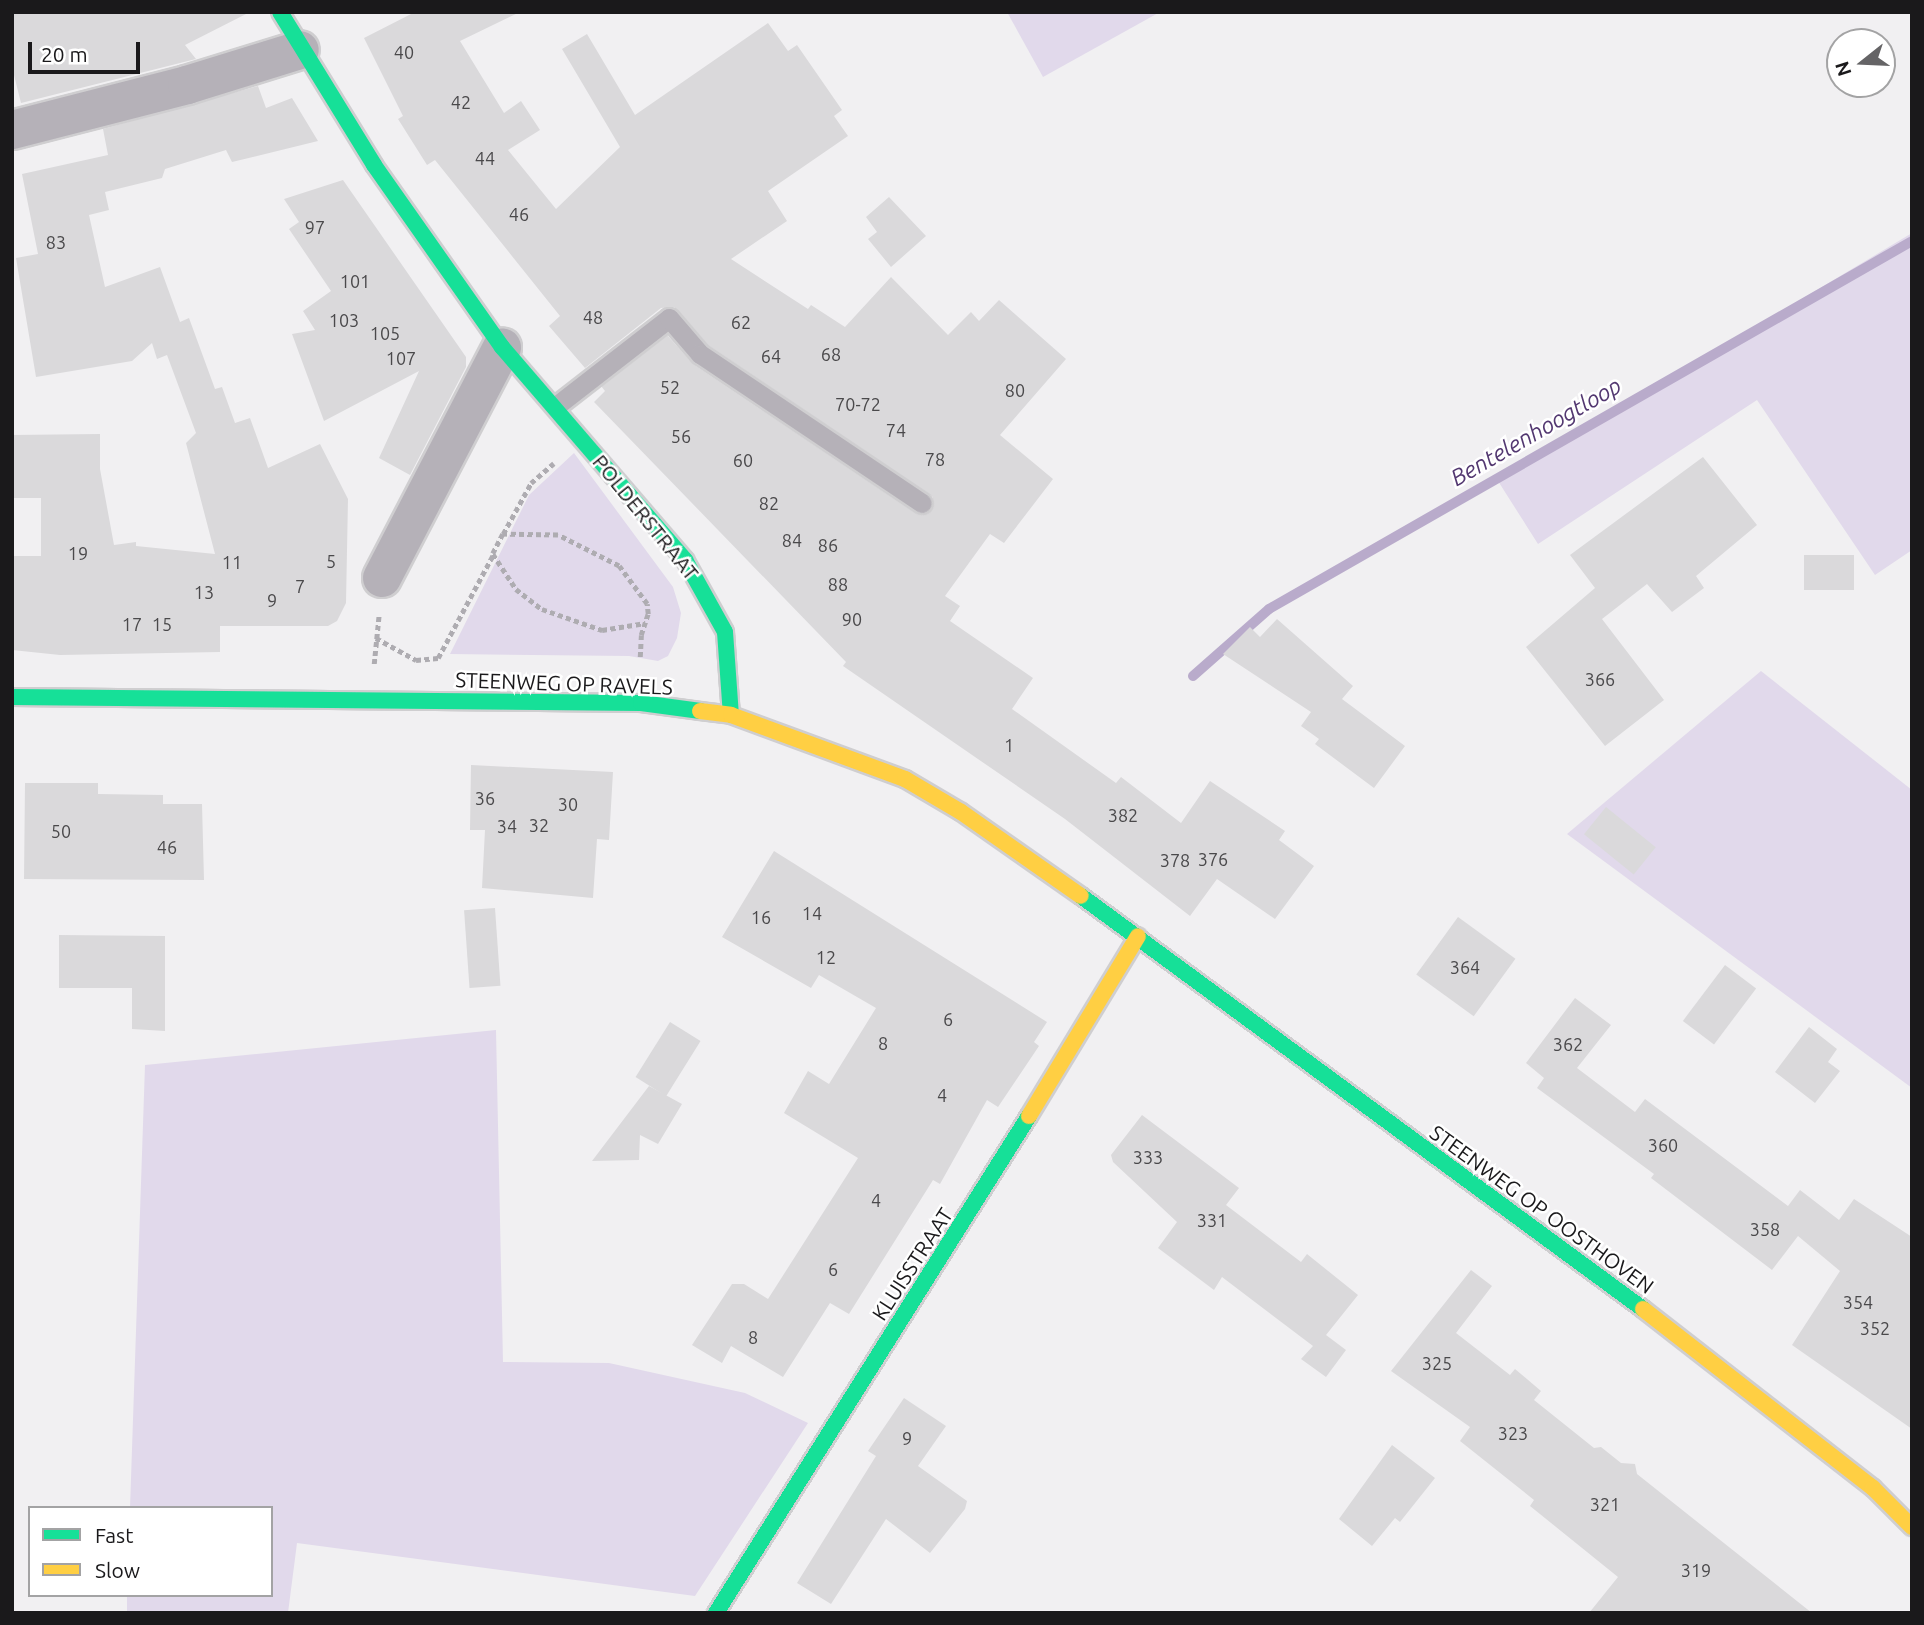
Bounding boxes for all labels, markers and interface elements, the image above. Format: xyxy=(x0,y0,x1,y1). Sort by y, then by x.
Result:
scale bar xyxy=(32,28,144,72)
north arrow xyxy=(1826,28,1896,98)
house number: 40 xyxy=(394,41,414,63)
text: 20 m xyxy=(41,42,88,66)
text: N xyxy=(1830,59,1856,79)
house number: 42 xyxy=(451,91,471,113)
house number: 44 xyxy=(475,147,495,169)
house number: 46 xyxy=(509,203,529,225)
house number: 97 xyxy=(305,216,325,238)
house number: 83 xyxy=(46,231,66,253)
house number: 101 xyxy=(340,270,370,292)
house number: 48 xyxy=(583,306,603,328)
house number: 103 xyxy=(329,309,359,331)
house number: 62 xyxy=(731,311,751,333)
house number: 105 xyxy=(370,322,400,344)
house number: 68 xyxy=(821,343,841,365)
house number: 64 xyxy=(761,345,781,367)
house number: 107 xyxy=(386,347,416,369)
water label: Bentelenhoogtloop xyxy=(1446,372,1626,492)
house number: 52 xyxy=(660,376,680,398)
house number: 80 xyxy=(1005,379,1025,401)
house number: 70-72 xyxy=(835,393,881,415)
house number: 74 xyxy=(886,419,906,441)
house number: 56 xyxy=(671,425,691,447)
house number: 78 xyxy=(925,448,945,470)
street label: POLDERSTRAAT xyxy=(588,449,704,585)
house number: 60 xyxy=(733,449,753,471)
house number: 82 xyxy=(759,492,779,514)
house number: 84 xyxy=(782,529,802,551)
house number: 86 xyxy=(818,534,838,556)
house number: 19 xyxy=(68,542,88,564)
house number: 5 xyxy=(326,550,336,572)
house number: 11 xyxy=(222,551,242,573)
house number: 88 xyxy=(828,573,848,595)
house number: 7 xyxy=(295,575,305,597)
house number: 13 xyxy=(194,581,214,603)
house number: 9 xyxy=(267,589,277,611)
house number: 90 xyxy=(842,608,862,630)
house number: 17 xyxy=(122,613,142,635)
house number: 15 xyxy=(152,613,172,635)
street label: STEENWEG OP RAVELS xyxy=(455,667,673,699)
house number: 366 xyxy=(1585,668,1615,690)
house number: 1 xyxy=(1004,734,1014,756)
house number: 36 xyxy=(475,787,495,809)
house number: 30 xyxy=(558,793,578,815)
house number: 382 xyxy=(1108,804,1138,826)
house number: 32 xyxy=(529,814,549,836)
house number: 34 xyxy=(497,815,517,837)
house number: 50 xyxy=(51,820,71,842)
house number: 46 xyxy=(157,836,177,858)
house number: 376 xyxy=(1198,848,1228,870)
house number: 378 xyxy=(1160,849,1190,871)
house number: 14 xyxy=(802,902,822,924)
house number: 16 xyxy=(751,906,771,928)
house number: 12 xyxy=(816,946,836,968)
house number: 364 xyxy=(1450,956,1480,978)
house number: 6 xyxy=(943,1008,953,1030)
house number: 8 xyxy=(878,1032,888,1054)
house number: 362 xyxy=(1553,1033,1583,1055)
house number: 4 xyxy=(937,1084,947,1106)
street label: STEENWEG OP OOSTHOVEN xyxy=(1425,1119,1659,1299)
house number: 360 xyxy=(1648,1134,1678,1156)
house number: 333 xyxy=(1133,1146,1163,1168)
house number: 4 xyxy=(871,1189,881,1211)
street label: KLUISSTRAAT xyxy=(866,1203,958,1325)
house number: 331 xyxy=(1197,1209,1227,1231)
house number: 358 xyxy=(1750,1218,1780,1240)
house number: 6 xyxy=(828,1258,838,1280)
house number: 354 xyxy=(1843,1291,1873,1313)
house number: 352 xyxy=(1860,1317,1890,1339)
house number: 8 xyxy=(748,1326,758,1348)
house number: 325 xyxy=(1422,1352,1452,1374)
house number: 323 xyxy=(1498,1422,1528,1444)
house number: 9 xyxy=(902,1427,912,1449)
house number: 321 xyxy=(1590,1493,1620,1515)
legend xyxy=(28,1506,273,1597)
text: Fast xyxy=(95,1523,133,1547)
text: Slow xyxy=(95,1558,140,1582)
house number: 319 xyxy=(1681,1559,1711,1581)

